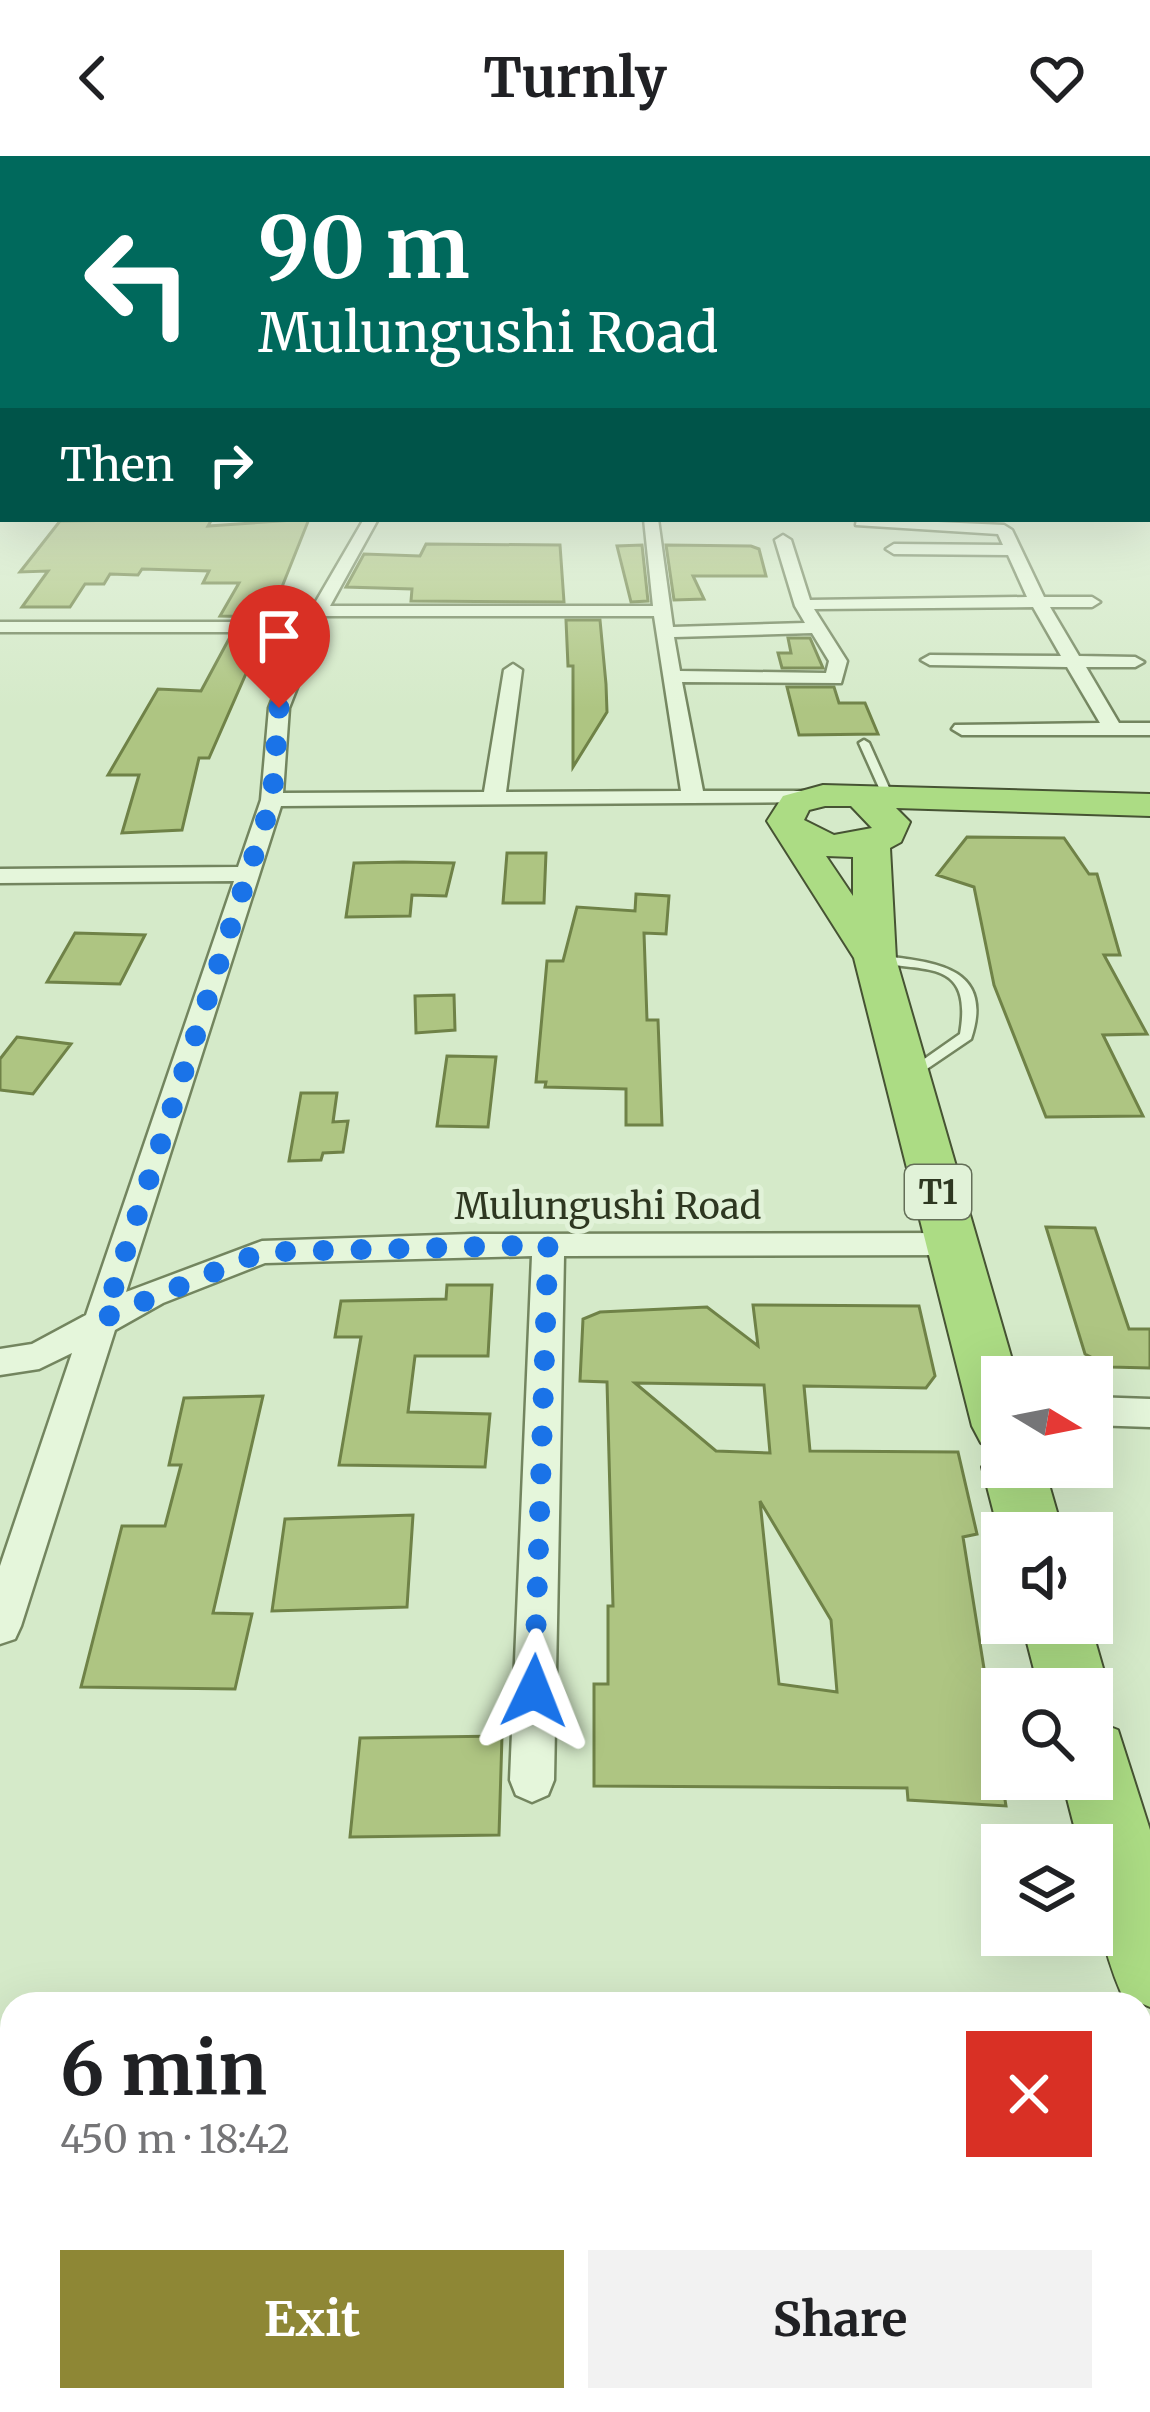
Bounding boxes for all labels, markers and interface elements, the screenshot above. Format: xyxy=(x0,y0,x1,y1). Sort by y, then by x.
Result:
text: Turnly xyxy=(483,44,667,112)
icon: back xyxy=(60,45,126,111)
icon: heart xyxy=(1024,45,1090,111)
text: 90 m xyxy=(258,195,470,301)
icon: left xyxy=(60,204,216,360)
text: Mulungushi Road xyxy=(258,299,718,367)
icon: right xyxy=(198,432,264,498)
text: Then xyxy=(60,437,174,493)
pin xyxy=(228,585,330,708)
icon: arrive xyxy=(246,603,312,669)
road number: T1 xyxy=(905,1165,971,1219)
street label: Mulungushi Road xyxy=(455,1184,761,1229)
north arrow xyxy=(981,1356,1113,1488)
map controls xyxy=(981,1356,1113,1956)
button: sound xyxy=(981,1512,1113,1644)
position arrow xyxy=(471,1628,597,1754)
button: search xyxy=(981,1668,1113,1800)
button: layers xyxy=(981,1824,1113,1956)
text: 6 min xyxy=(60,2024,267,2115)
button: close xyxy=(966,2031,1092,2157)
text: 450 m · 18:42 xyxy=(60,2115,290,2164)
button: Exit xyxy=(60,2250,564,2388)
button: Share xyxy=(588,2250,1092,2388)

